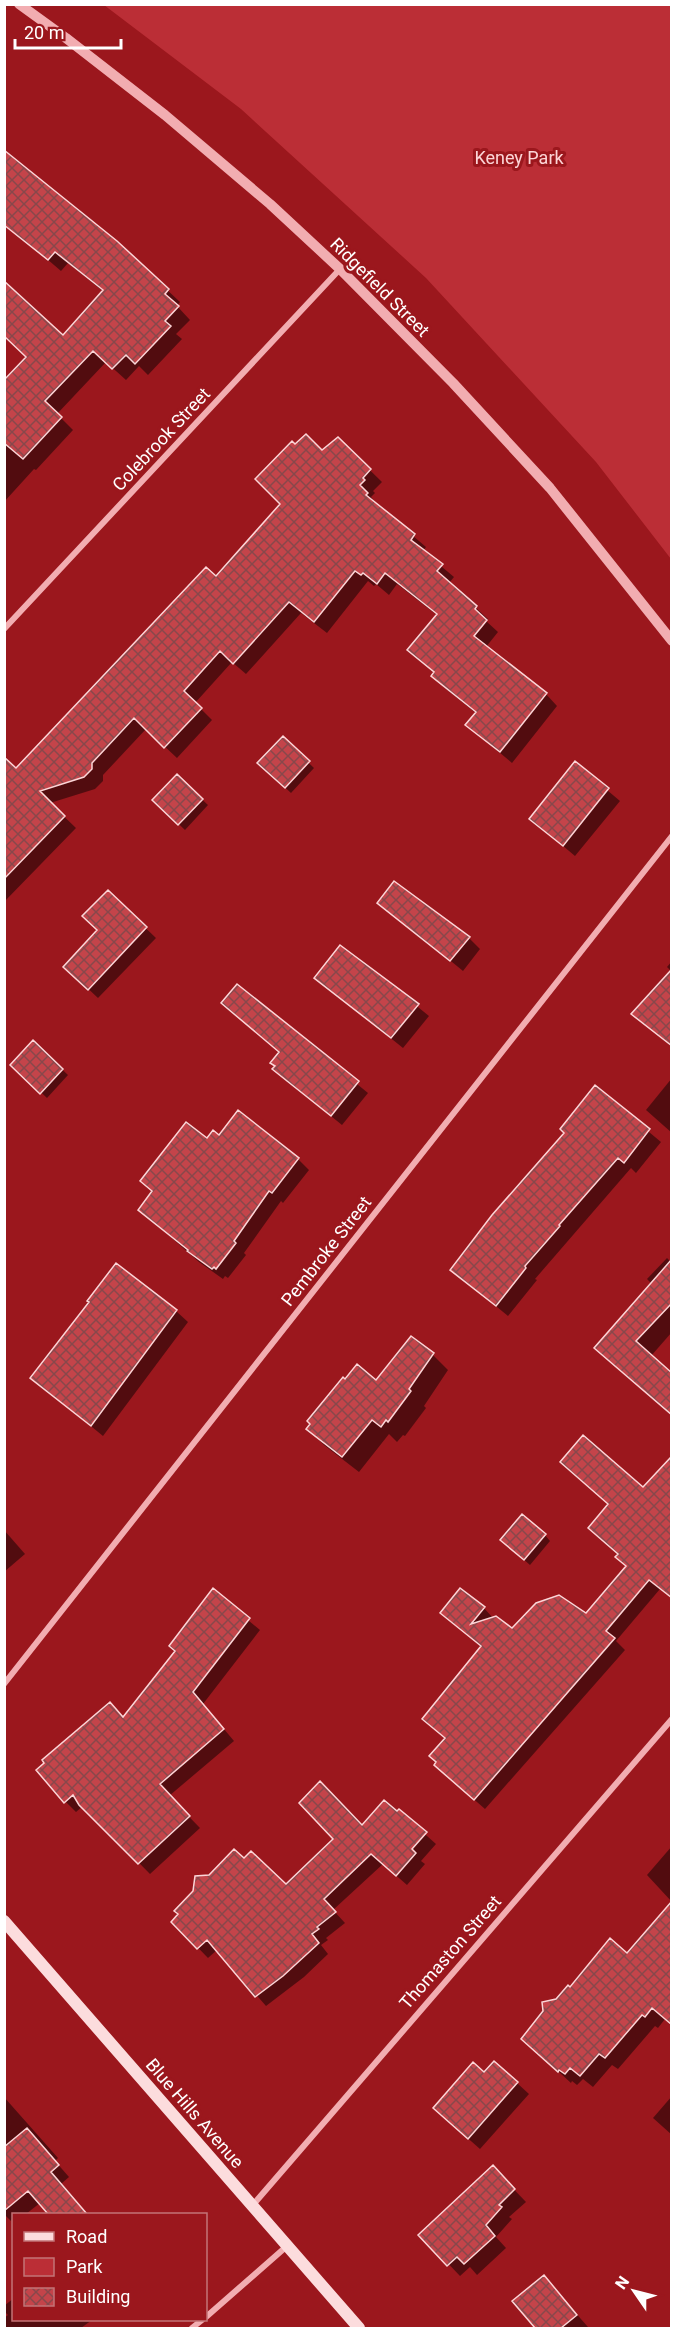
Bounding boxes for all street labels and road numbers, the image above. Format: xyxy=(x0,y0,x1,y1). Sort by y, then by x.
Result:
street label: Ridgefield Street xyxy=(326,233,434,341)
street label: Colebrook Street xyxy=(108,383,214,495)
street label: Pembroke Street xyxy=(277,1192,375,1310)
street label: Thomaston Street xyxy=(395,1891,505,2013)
street label: Blue Hills Avenue xyxy=(142,2054,248,2172)

